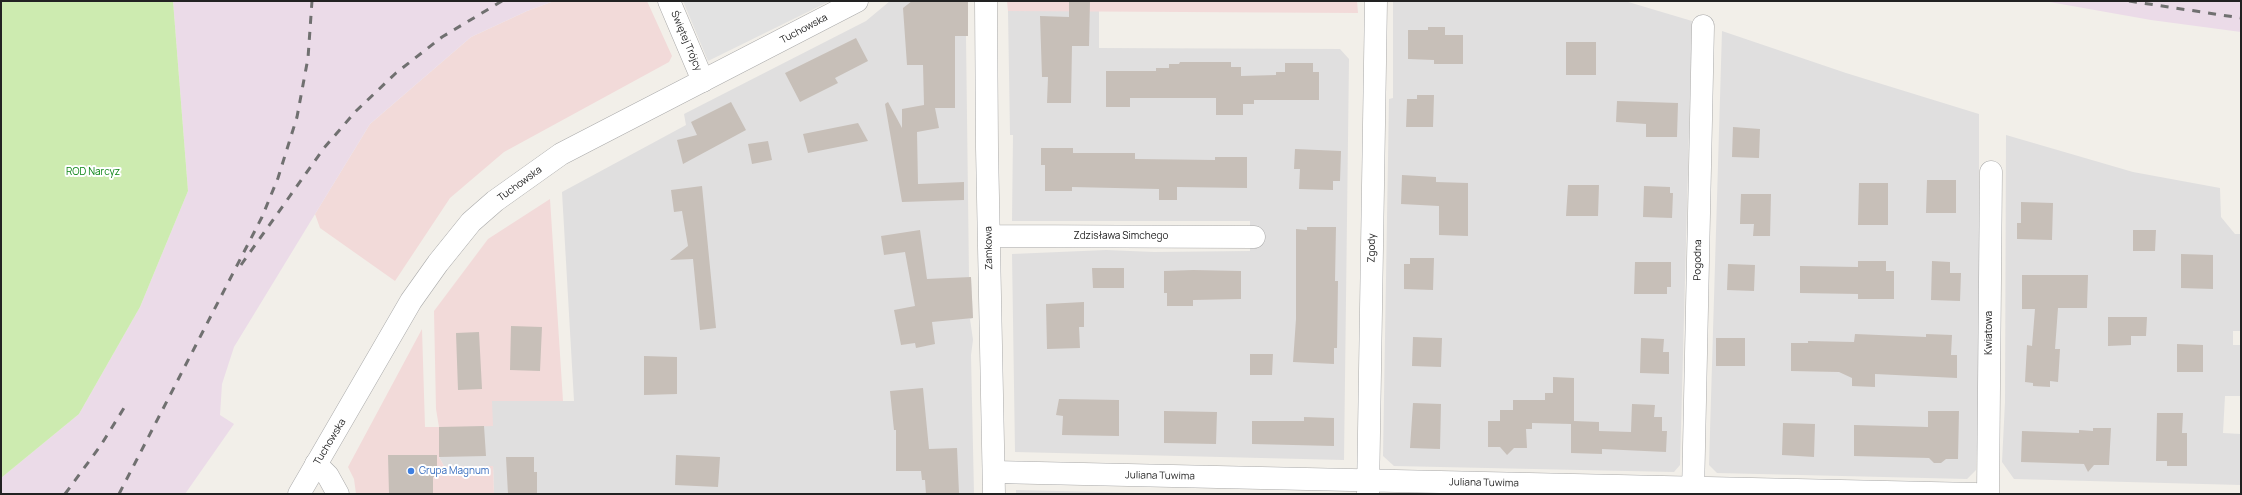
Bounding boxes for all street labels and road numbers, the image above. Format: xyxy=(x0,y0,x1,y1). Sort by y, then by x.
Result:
street label: Świętej Trójcy xyxy=(668,9,704,73)
street label: Tuchowska xyxy=(778,12,830,46)
street label: Tuchowska xyxy=(496,164,544,204)
street label: Zamkowa xyxy=(983,226,995,270)
street label: Zdzisława Simchego xyxy=(1074,230,1168,242)
street label: Zgody xyxy=(1366,233,1378,263)
street label: Pogodna xyxy=(1692,239,1704,281)
street label: Kwiatowa xyxy=(1983,311,1995,355)
street label: Tuchowska xyxy=(312,417,348,467)
street label: Juliana Tuwima xyxy=(1125,469,1195,483)
street label: Juliana Tuwima xyxy=(1449,476,1519,490)

